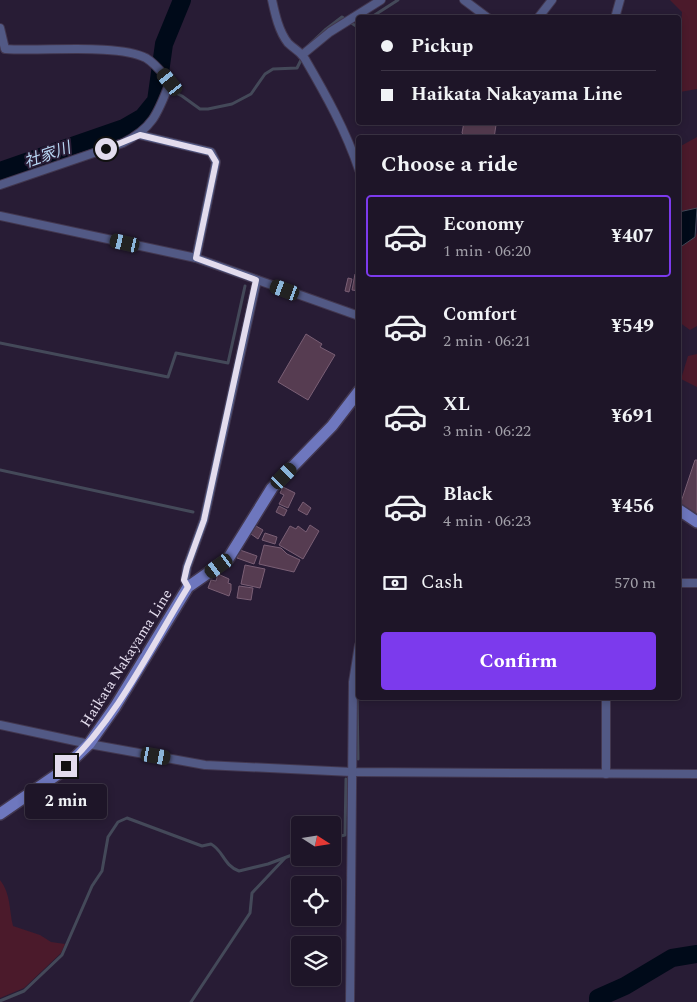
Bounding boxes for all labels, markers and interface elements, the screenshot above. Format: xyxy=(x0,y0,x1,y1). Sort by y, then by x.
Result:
text: Pickup xyxy=(411,32,473,61)
car xyxy=(154,66,185,98)
text: Haikata Nakayama Line xyxy=(411,80,623,109)
water label: 社家川 xyxy=(21,135,76,174)
route start xyxy=(95,138,117,160)
text: Choose a ride xyxy=(381,148,518,181)
text: Economy xyxy=(443,210,524,239)
icon: car xyxy=(383,214,428,259)
text: ¥407 xyxy=(611,222,654,251)
car xyxy=(108,232,141,254)
text: 1 min · 06:20 xyxy=(443,239,531,263)
car xyxy=(268,278,301,302)
text: Comfort xyxy=(443,300,517,329)
icon: car xyxy=(383,304,428,349)
text: ¥549 xyxy=(611,312,654,341)
text: 2 min · 06:21 xyxy=(443,329,531,353)
text: XL xyxy=(443,390,470,419)
icon: car xyxy=(383,394,428,439)
text: ¥691 xyxy=(611,402,654,431)
text: 3 min · 06:22 xyxy=(443,419,531,443)
car xyxy=(268,460,299,492)
text: Black xyxy=(443,480,493,509)
icon: car xyxy=(383,484,428,529)
text: ¥456 xyxy=(611,492,654,521)
text: 4 min · 06:23 xyxy=(443,509,531,533)
car xyxy=(202,551,235,581)
text: Cash xyxy=(421,568,463,597)
icon: cash xyxy=(381,569,409,597)
text: 570 m xyxy=(614,571,656,595)
street label: Haikata Nakayama Line xyxy=(74,585,178,732)
button: Confirm xyxy=(381,632,656,690)
car xyxy=(139,746,172,766)
route end xyxy=(55,755,77,777)
callout: 2 min xyxy=(25,784,107,818)
text: 2 min xyxy=(45,789,87,813)
north arrow xyxy=(291,816,341,866)
map controls xyxy=(291,816,341,986)
button: locate xyxy=(291,876,341,926)
button: layers xyxy=(291,936,341,986)

